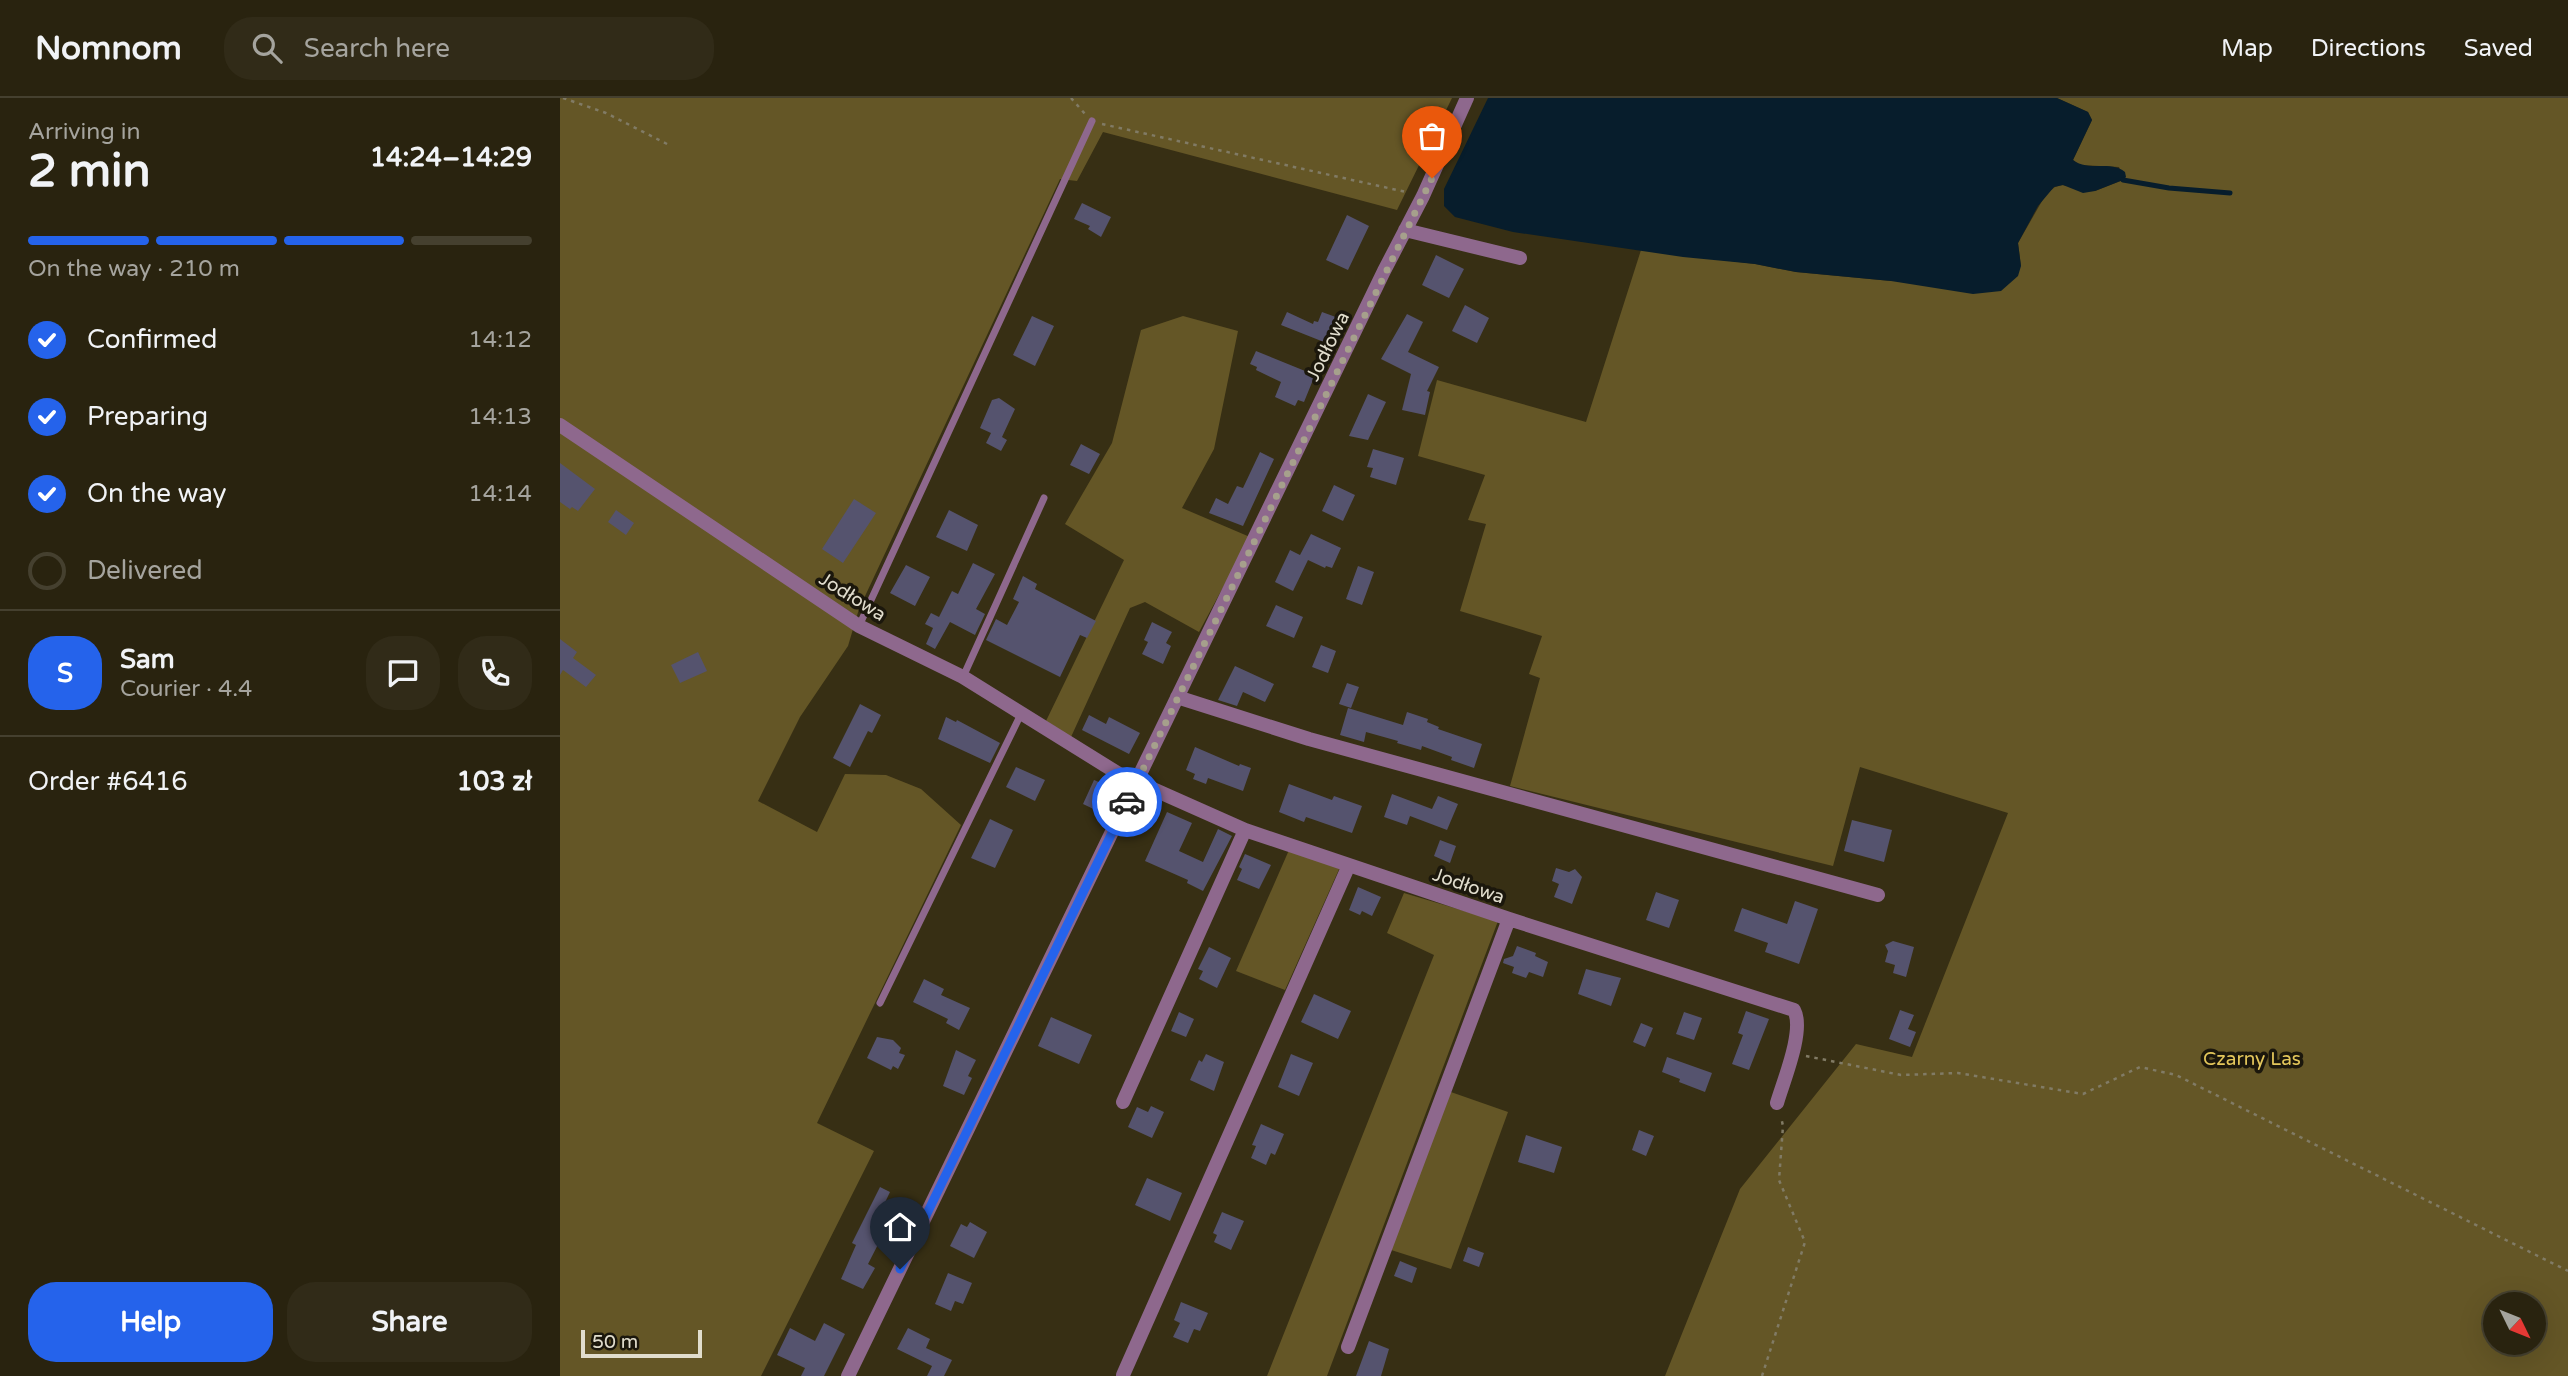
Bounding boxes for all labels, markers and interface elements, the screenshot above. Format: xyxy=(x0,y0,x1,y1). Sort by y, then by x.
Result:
search box xyxy=(224,17,714,80)
text: Nomnom xyxy=(35,29,182,68)
icon: search xyxy=(248,29,286,67)
text: Search here xyxy=(304,33,450,64)
text: Map xyxy=(2221,34,2273,63)
text: Directions xyxy=(2311,34,2426,63)
text: Saved xyxy=(2464,34,2533,63)
pin xyxy=(1402,106,1462,178)
icon: bag xyxy=(1413,117,1451,155)
text: Arriving in xyxy=(28,118,141,146)
text: 14:24–14:29 xyxy=(370,142,532,173)
text: 2 min xyxy=(28,144,151,199)
text: On the way · 210 m xyxy=(28,255,240,283)
street label: Jodłowa xyxy=(1302,308,1354,385)
icon: check xyxy=(28,321,66,359)
text: Confirmed xyxy=(87,324,217,355)
text: 14:12 xyxy=(468,326,532,354)
icon: check xyxy=(28,398,66,436)
text: Preparing xyxy=(87,401,208,432)
text: 14:13 xyxy=(468,403,532,431)
icon: check xyxy=(28,475,66,513)
text: On the way xyxy=(87,478,227,509)
text: 14:14 xyxy=(468,480,532,508)
text: Delivered xyxy=(87,555,203,586)
street label: Jodłowa xyxy=(815,568,890,626)
button: chat xyxy=(366,636,440,710)
button: phone xyxy=(458,636,532,710)
text: Sam xyxy=(120,644,175,675)
text: S xyxy=(57,658,73,689)
text: Courier · 4.4 xyxy=(120,675,252,703)
text: Order #6416 xyxy=(28,766,188,797)
text: 103 zł xyxy=(457,766,532,797)
courier xyxy=(1092,767,1162,837)
icon: car xyxy=(1108,783,1146,821)
street label: Jodłowa xyxy=(1430,863,1507,908)
park label: Czarny Las xyxy=(2203,1048,2301,1070)
pin xyxy=(870,1197,930,1269)
icon: home xyxy=(881,1208,919,1246)
button: Help xyxy=(28,1282,273,1362)
button: Share xyxy=(287,1282,532,1362)
north arrow xyxy=(2483,1292,2546,1354)
map controls xyxy=(2483,1292,2546,1355)
scale bar xyxy=(581,1327,702,1359)
text: 50 m xyxy=(592,1331,638,1353)

